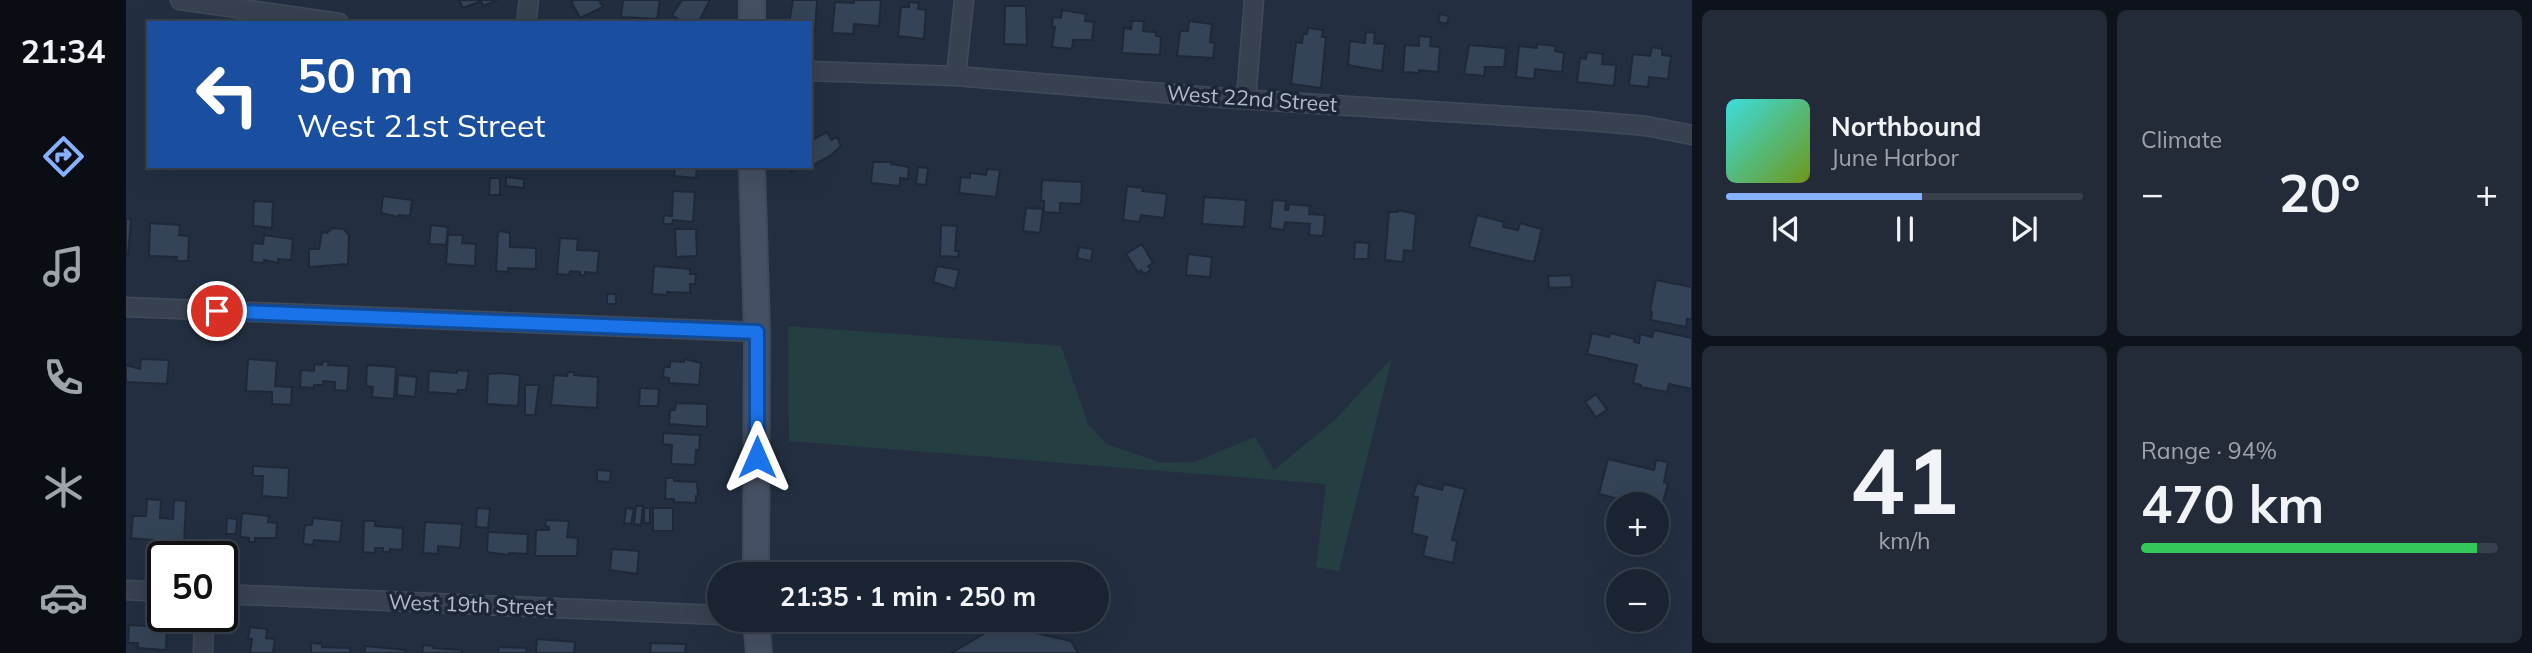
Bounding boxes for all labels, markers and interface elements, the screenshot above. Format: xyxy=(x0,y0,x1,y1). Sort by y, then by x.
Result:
text: 21:34 xyxy=(21,31,105,71)
text: 50 m xyxy=(297,44,413,105)
icon: left xyxy=(182,49,273,140)
street label: West 22nd Street xyxy=(1166,79,1338,117)
text: West 21st Street xyxy=(297,105,546,145)
text: Northbound xyxy=(1831,110,1981,143)
text: Climate xyxy=(2141,125,2222,154)
icon: directions xyxy=(39,132,88,181)
text: June Harbor xyxy=(1831,143,1959,172)
text: 20° xyxy=(2278,160,2361,225)
text: − xyxy=(2141,169,2164,217)
text: + xyxy=(2475,169,2498,217)
icon: previous xyxy=(1767,210,1805,248)
icon: pause xyxy=(1886,210,1924,248)
icon: next xyxy=(2005,210,2043,248)
icon: music xyxy=(39,242,88,291)
pin xyxy=(187,281,247,341)
icon: arrive xyxy=(198,292,236,330)
icon: phone xyxy=(39,353,88,402)
position arrow xyxy=(720,420,794,494)
text: 41 xyxy=(1850,423,1959,537)
text: Range · 94% xyxy=(2141,436,2277,465)
icon: climate xyxy=(39,463,88,512)
text: 470 km xyxy=(2141,471,2324,536)
map controls xyxy=(1606,492,1669,632)
button: + xyxy=(1606,492,1669,555)
text: km/h xyxy=(1878,526,1931,555)
speed limit sign: 50 xyxy=(147,541,238,632)
button: − xyxy=(1606,569,1669,632)
icon: car xyxy=(39,573,88,622)
text: 21:35 · 1 min · 250 m xyxy=(780,580,1036,613)
street label: West 19th Street xyxy=(388,588,554,620)

